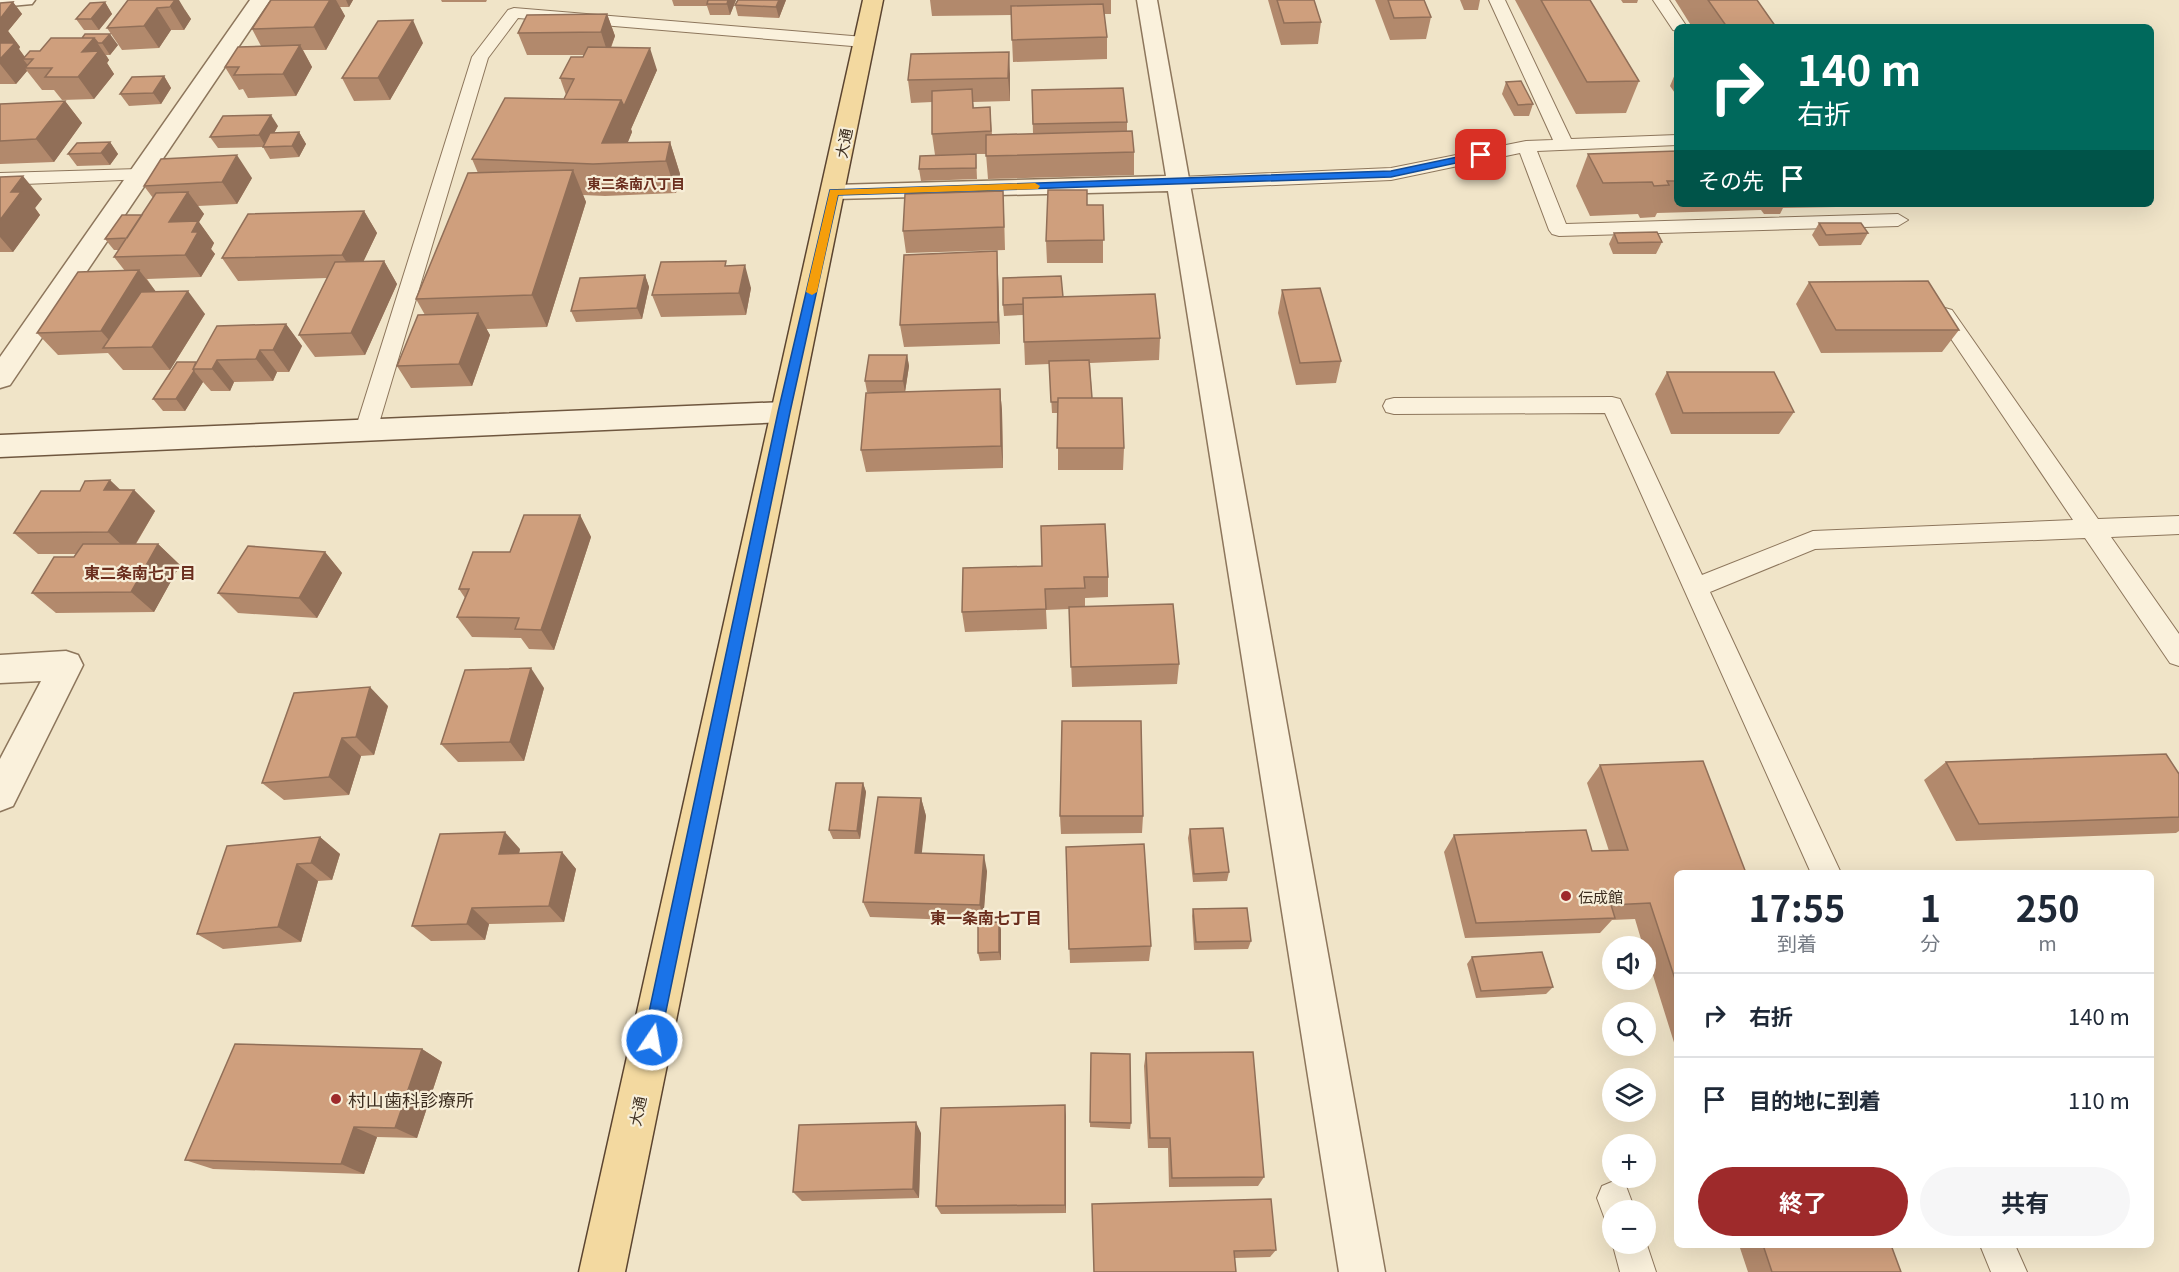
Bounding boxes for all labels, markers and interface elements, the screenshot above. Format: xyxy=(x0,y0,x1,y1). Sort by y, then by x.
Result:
text: 140 m xyxy=(1797,37,1921,98)
icon: right xyxy=(1698,48,1776,126)
text: 右折 xyxy=(1797,93,1851,132)
street label: 大通 xyxy=(830,126,856,160)
pin xyxy=(1455,129,1506,180)
icon: arrive xyxy=(1464,138,1497,171)
icon: arrive xyxy=(1776,162,1809,195)
text: その先 xyxy=(1698,163,1764,195)
district label: 東二条南八丁目 xyxy=(587,173,685,193)
district label: 東二条南七丁目 xyxy=(84,560,196,584)
text: 17:55 xyxy=(1749,880,1845,932)
text: 1 xyxy=(1920,880,1941,932)
text: 250 xyxy=(2016,880,2079,932)
place label: 伝成館 xyxy=(1578,886,1623,907)
marker: 伝成館 xyxy=(1559,889,1573,903)
district label: 東一条南七丁目 xyxy=(930,905,1042,929)
text: 到着 xyxy=(1777,928,1817,957)
text: 分 xyxy=(1920,928,1940,957)
text: m xyxy=(2038,928,2057,957)
map controls xyxy=(1602,936,1656,1254)
button: sound xyxy=(1602,936,1656,990)
icon: right xyxy=(1698,999,1731,1032)
text: 右折 xyxy=(1749,999,1793,1031)
text: 140 m xyxy=(2068,999,2130,1031)
button: search xyxy=(1602,1002,1656,1056)
position arrow xyxy=(620,1008,684,1072)
button: layers xyxy=(1602,1068,1656,1122)
icon: arrive xyxy=(1698,1083,1731,1116)
text: 目的地に到着 xyxy=(1749,1083,1881,1115)
text: 110 m xyxy=(2068,1083,2130,1115)
place label: 村山歯科診療所 xyxy=(348,1086,474,1112)
marker: 村山歯科診療所 xyxy=(329,1092,343,1106)
street label: 大通 xyxy=(624,1094,650,1128)
button: + xyxy=(1602,1134,1656,1188)
button: 終了 xyxy=(1698,1167,1908,1236)
button: 共有 xyxy=(1920,1167,2130,1236)
button: − xyxy=(1602,1200,1656,1254)

